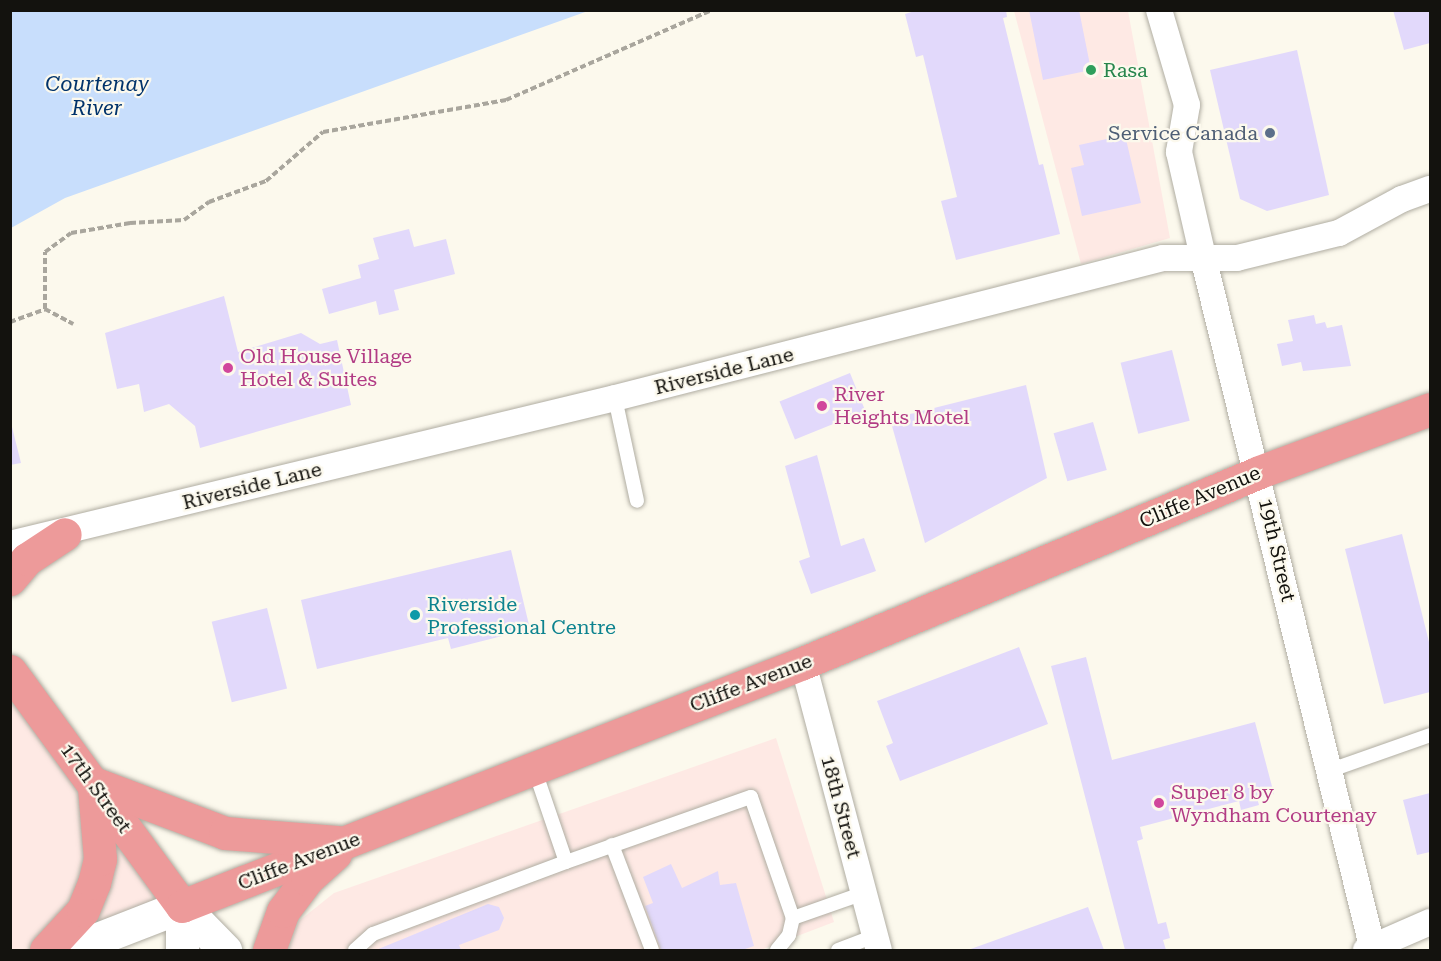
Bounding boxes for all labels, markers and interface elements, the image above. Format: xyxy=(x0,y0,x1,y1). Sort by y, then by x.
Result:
place label: Rasa xyxy=(1103,58,1148,82)
marker: Rasa xyxy=(1084,63,1098,77)
water label: Courtenay River xyxy=(45,71,149,121)
place label: Service Canada xyxy=(1108,121,1258,145)
marker: Service Canada xyxy=(1263,126,1277,140)
street label: Riverside Lane xyxy=(652,342,796,400)
place label: Old House Village Hotel & Suites xyxy=(240,344,412,391)
marker: Old House Village Hotel & Suites xyxy=(221,361,235,375)
place label: River Heights Motel xyxy=(834,382,969,429)
marker: River Heights Motel xyxy=(815,399,829,413)
street label: Riverside Lane xyxy=(180,457,324,515)
street label: Cliffe Avenue xyxy=(1136,461,1264,533)
street label: 19th Street xyxy=(1253,496,1301,604)
place label: Riverside Professional Centre xyxy=(427,592,616,639)
marker: Riverside Professional Centre xyxy=(408,608,422,622)
street label: Cliffe Avenue xyxy=(686,649,816,717)
street label: 17th Street xyxy=(55,738,137,838)
street label: 18th Street xyxy=(816,753,866,861)
place label: Super 8 by Wyndham Courtenay xyxy=(1171,780,1376,827)
marker: Super 8 by Wyndham Courtenay xyxy=(1152,796,1166,810)
street label: Cliffe Avenue xyxy=(234,827,364,895)

